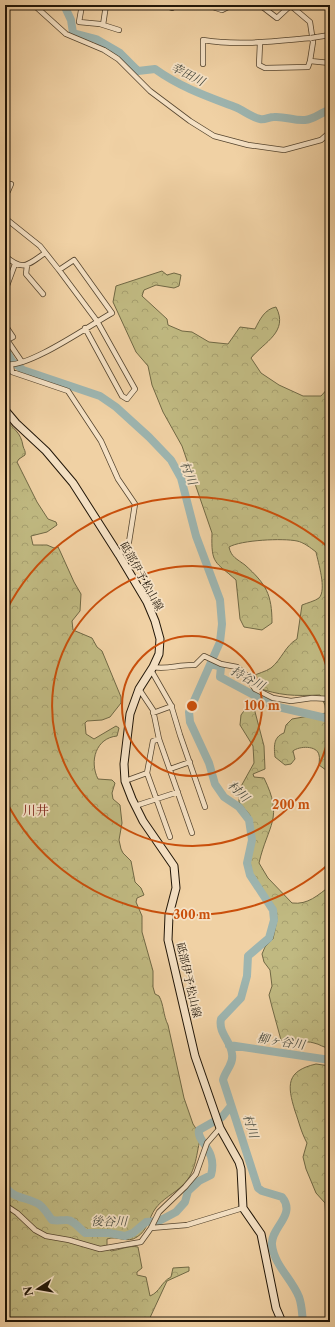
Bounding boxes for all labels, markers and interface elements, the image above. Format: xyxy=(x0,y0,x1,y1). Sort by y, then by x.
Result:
water label: 幸田川 xyxy=(169,59,209,90)
water label: 村川 xyxy=(178,459,201,489)
street label: 砥部伊予松山線 xyxy=(117,539,167,613)
water label: 持谷川 xyxy=(229,663,269,694)
text: 100 m xyxy=(244,698,280,713)
centre of rings xyxy=(185,699,199,713)
water label: 村川 xyxy=(225,777,254,806)
text: 200 m xyxy=(272,797,310,812)
district label: 川井 xyxy=(23,802,49,818)
text: 300 m xyxy=(173,907,211,922)
street label: 砥部伊予松山線 xyxy=(174,941,204,1019)
water label: 柳ヶ谷川 xyxy=(256,1030,308,1052)
water label: 村川 xyxy=(240,1112,262,1142)
water label: 後谷川 xyxy=(91,1213,129,1229)
north arrow xyxy=(18,1269,58,1309)
text: N xyxy=(20,1285,36,1297)

